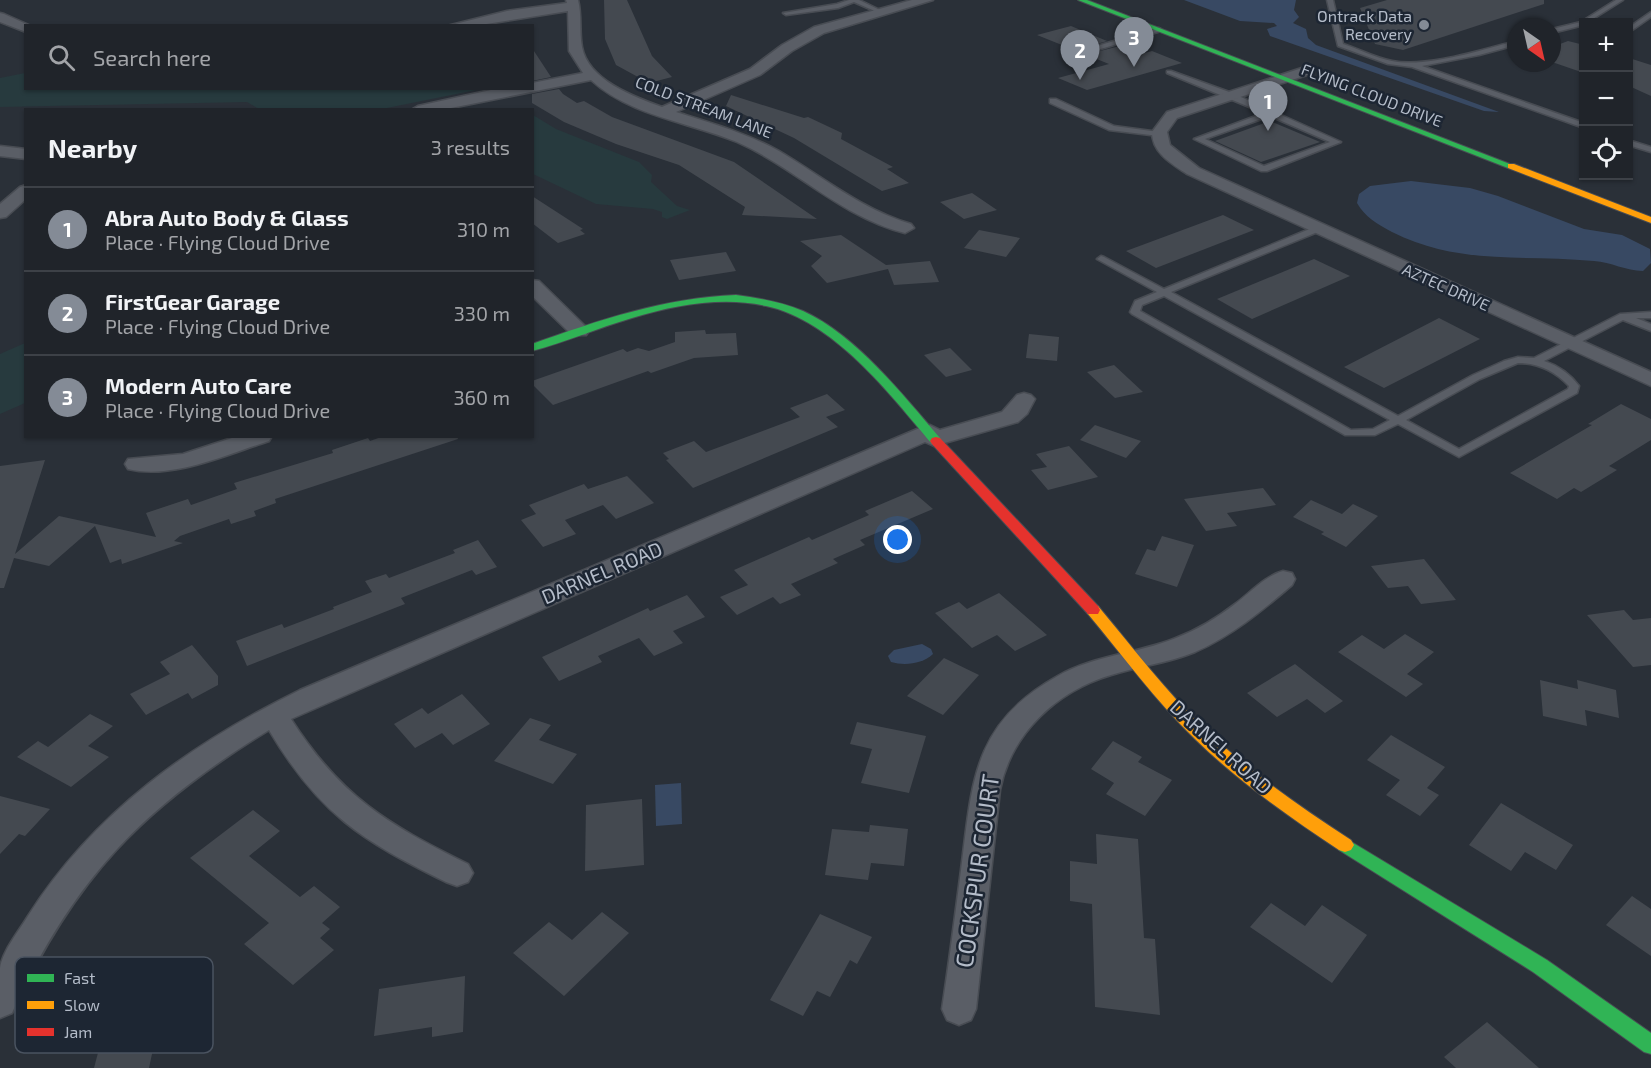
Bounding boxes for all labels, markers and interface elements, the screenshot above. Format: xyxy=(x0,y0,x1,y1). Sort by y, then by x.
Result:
place label: Ontrack Data Recovery xyxy=(1317,6,1413,43)
pin: 3 xyxy=(1114,17,1154,67)
marker: Ontrack Data Recovery xyxy=(1417,18,1431,32)
north arrow xyxy=(1507,18,1561,72)
map controls xyxy=(1579,18,1633,180)
button: + xyxy=(1579,18,1633,72)
search box xyxy=(24,24,534,90)
pin: 2 xyxy=(1060,31,1100,80)
icon: search xyxy=(45,41,78,74)
text: Search here xyxy=(93,44,211,70)
street label: FLYING CLOUD DRIVE xyxy=(1299,59,1445,130)
street label: COLD STREAM LANE xyxy=(633,72,775,141)
button: − xyxy=(1579,72,1633,126)
pin: 1 xyxy=(1248,82,1288,131)
button: locate xyxy=(1579,126,1633,180)
text: Nearby xyxy=(48,132,137,163)
text: 3 results xyxy=(431,135,510,159)
text: Abra Auto Body & Glass xyxy=(105,204,349,230)
text: 1 xyxy=(63,217,72,241)
text: 310 m xyxy=(457,217,510,241)
text: Place · Flying Cloud Drive xyxy=(105,230,330,254)
street label: AZTEC DRIVE xyxy=(1400,259,1493,314)
text: FirstGear Garage xyxy=(105,288,280,314)
text: 2 xyxy=(62,301,73,325)
text: 330 m xyxy=(454,301,510,325)
text: Place · Flying Cloud Drive xyxy=(105,314,330,338)
text: Modern Auto Care xyxy=(105,372,292,398)
text: 3 xyxy=(62,385,73,409)
text: 360 m xyxy=(453,385,510,409)
text: Place · Flying Cloud Drive xyxy=(105,398,330,422)
your location xyxy=(883,525,912,554)
street label: DARNEL ROAD xyxy=(538,536,666,608)
street label: DARNEL ROAD xyxy=(1166,694,1278,798)
street label: COCKSPUR COURT xyxy=(949,772,1004,969)
legend xyxy=(15,957,213,1053)
text: Fast xyxy=(64,968,95,987)
text: Slow xyxy=(64,995,100,1014)
text: Jam xyxy=(64,1022,92,1041)

